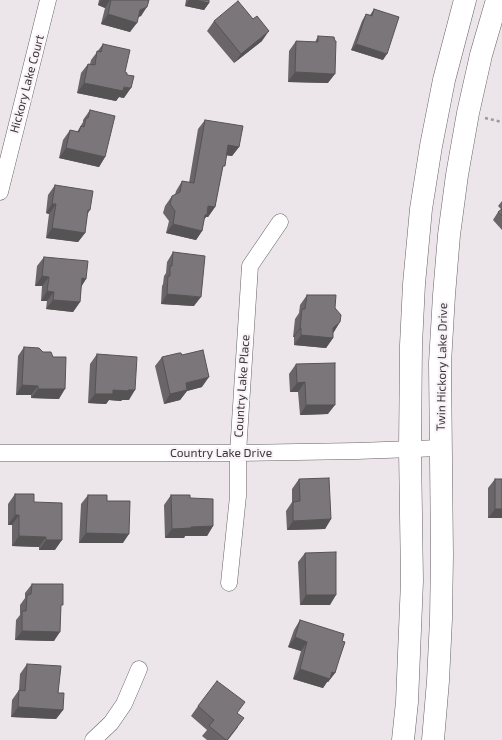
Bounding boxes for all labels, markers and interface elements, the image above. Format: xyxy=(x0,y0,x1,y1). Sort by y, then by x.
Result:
street label: Hickory Lake Court xyxy=(7,33,47,135)
street label: Twin Hickory Lake Drive xyxy=(434,303,450,431)
street label: Country Lake Place xyxy=(231,334,253,438)
street label: Country Lake Drive xyxy=(170,446,272,460)

